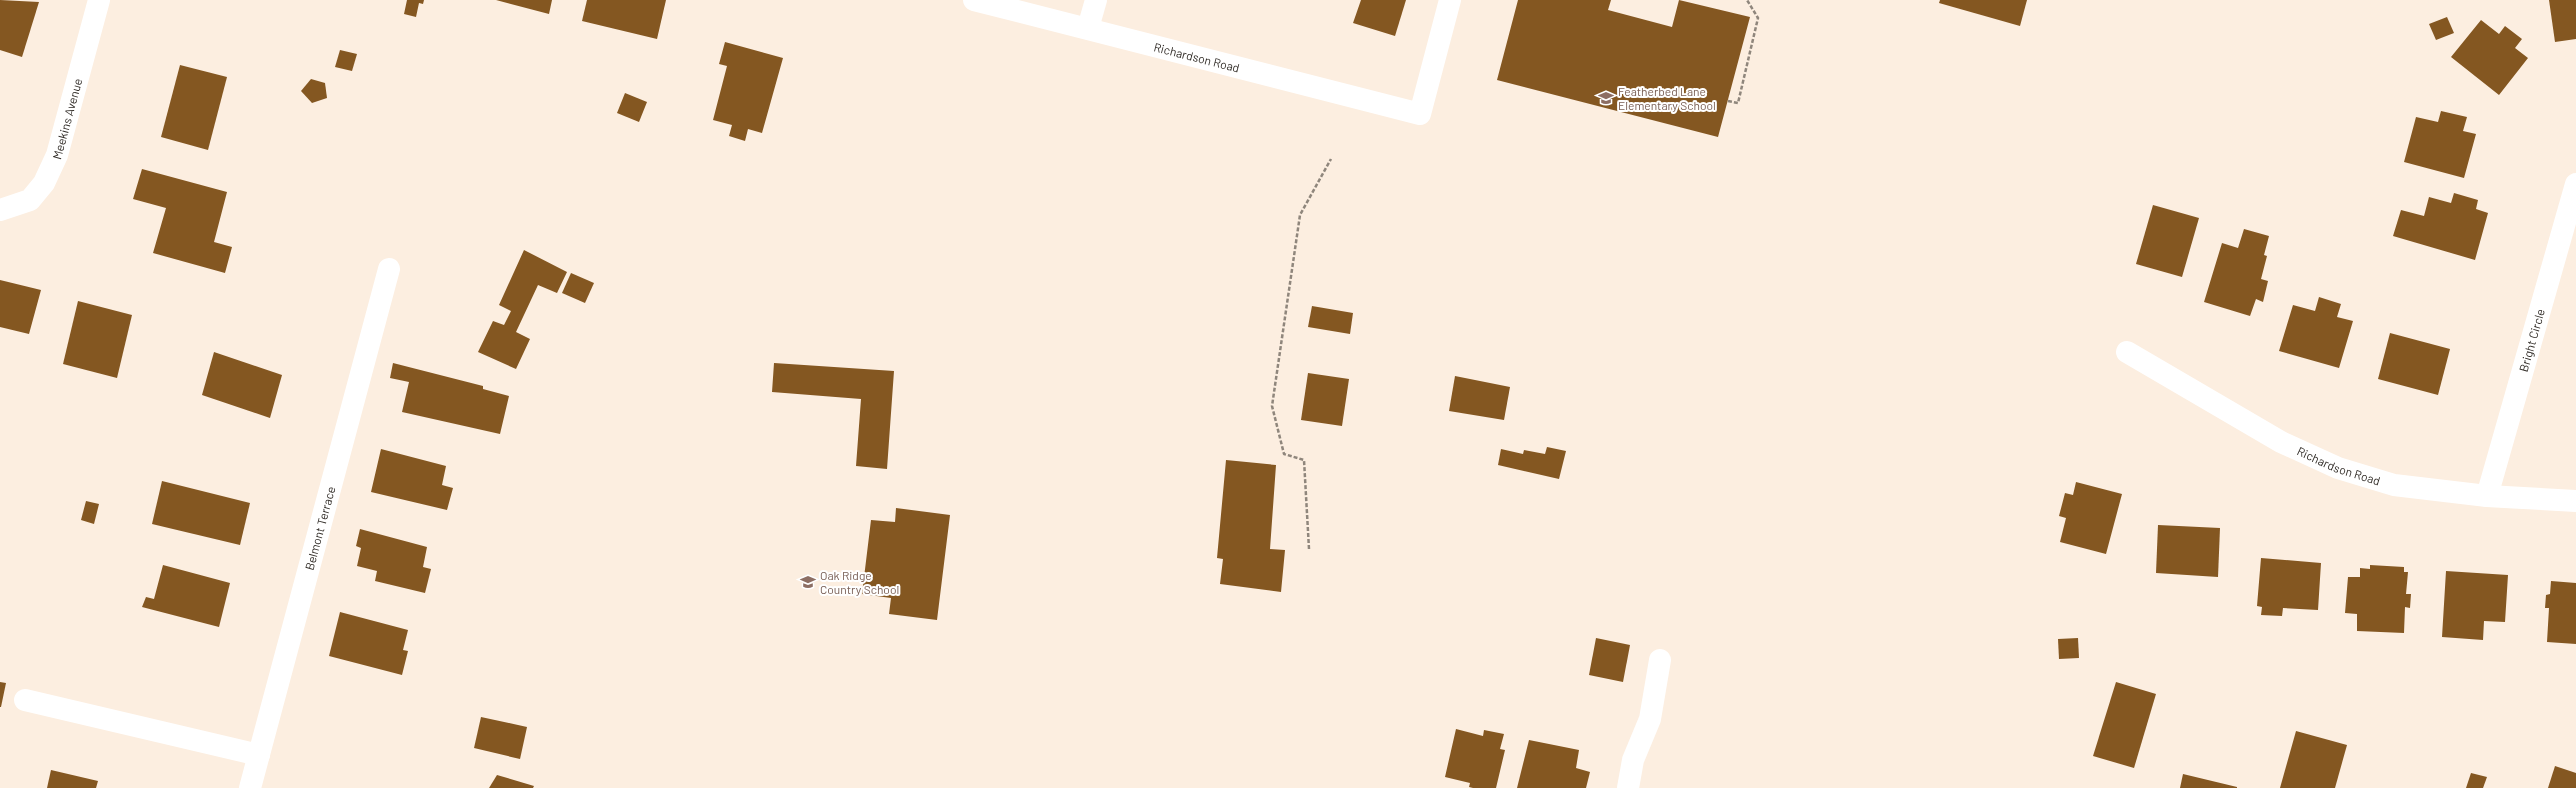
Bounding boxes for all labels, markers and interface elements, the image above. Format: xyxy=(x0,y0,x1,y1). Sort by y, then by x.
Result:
street label: Richardson Road xyxy=(1153,39,1241,75)
street label: Meekins Avenue xyxy=(49,77,84,161)
place label: Featherbed Lane Elementary School xyxy=(1618,84,1716,112)
school or university icon: Featherbed Lane Elementary School xyxy=(1597,89,1615,107)
street label: Bright Circle xyxy=(2516,307,2547,373)
street label: Richardson Road xyxy=(2295,443,2382,487)
street label: Belmont Terrace xyxy=(302,485,338,572)
place label: Oak Ridge Country School xyxy=(820,568,899,596)
school or university icon: Oak Ridge Country School xyxy=(799,573,817,591)

